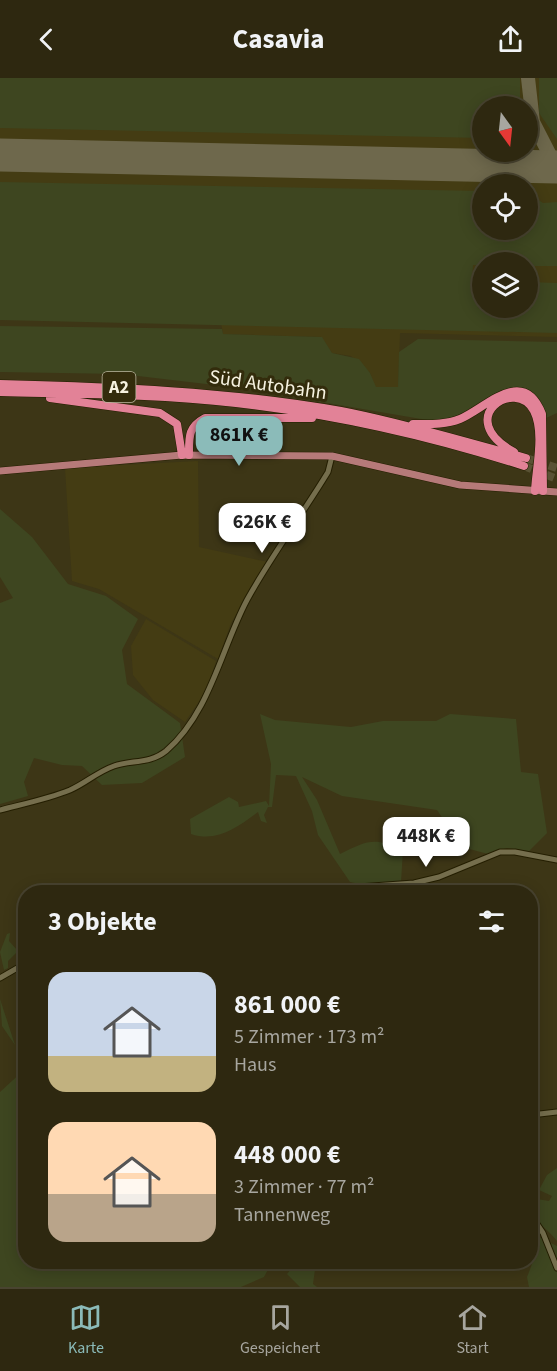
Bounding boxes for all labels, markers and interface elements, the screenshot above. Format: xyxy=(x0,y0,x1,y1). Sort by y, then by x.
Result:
text: Casavia xyxy=(233,20,324,59)
icon: back xyxy=(30,23,63,56)
icon: share xyxy=(494,23,527,56)
north arrow xyxy=(472,96,538,162)
map controls xyxy=(472,96,538,318)
button: locate xyxy=(472,174,538,240)
button: layers xyxy=(472,252,538,318)
street label: Süd Autobahn xyxy=(207,363,329,407)
road number: A2 xyxy=(102,372,136,402)
pin: 861K € xyxy=(190,416,288,467)
text: 861K € xyxy=(210,421,268,449)
pin: 626K € xyxy=(213,503,311,554)
text: 626K € xyxy=(233,508,291,536)
pin: 448K € xyxy=(377,817,475,868)
text: 448K € xyxy=(397,822,455,850)
text: 3 Objekte xyxy=(48,903,157,940)
icon: filters xyxy=(475,905,508,938)
text: 861 000 € xyxy=(234,986,341,1023)
icon: home xyxy=(96,996,168,1068)
text: 5 Zimmer · 173 m² xyxy=(234,1023,384,1051)
text: Haus xyxy=(234,1051,276,1079)
text: 448 000 € xyxy=(234,1136,341,1173)
icon: home xyxy=(96,1146,168,1218)
text: 3 Zimmer · 77 m² xyxy=(234,1173,374,1201)
text: Tannenweg xyxy=(234,1201,330,1229)
tab: Karte xyxy=(68,1301,104,1359)
tab: Gespeichert xyxy=(240,1301,320,1359)
tab: Start xyxy=(456,1301,489,1359)

